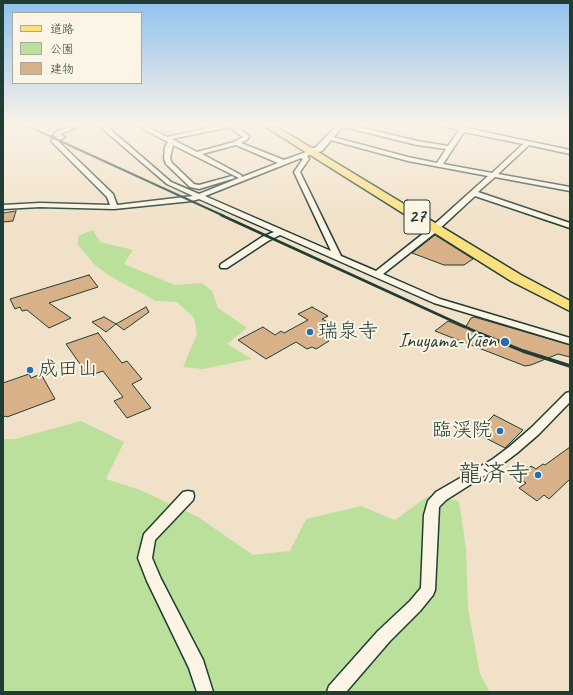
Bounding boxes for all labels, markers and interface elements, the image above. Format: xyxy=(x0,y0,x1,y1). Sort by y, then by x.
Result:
legend xyxy=(12,12,142,84)
text: 道路 xyxy=(50,21,74,37)
text: 公園 xyxy=(50,41,74,57)
text: 建物 xyxy=(50,61,74,77)
road number: 27 xyxy=(404,200,430,234)
place label: 瑞泉寺 xyxy=(318,320,378,344)
marker: 瑞泉寺 xyxy=(305,327,315,337)
place label: Inuyama-Yūen xyxy=(398,330,496,354)
marker: Inuyama-Yūen xyxy=(499,336,511,348)
place label: 成田山 xyxy=(38,358,98,382)
marker: 成田山 xyxy=(25,365,35,375)
place label: 臨渓院 xyxy=(432,419,492,443)
marker: 臨渓院 xyxy=(495,426,505,436)
place label: 龍済寺 xyxy=(458,461,530,489)
marker: 龍済寺 xyxy=(533,470,543,480)

